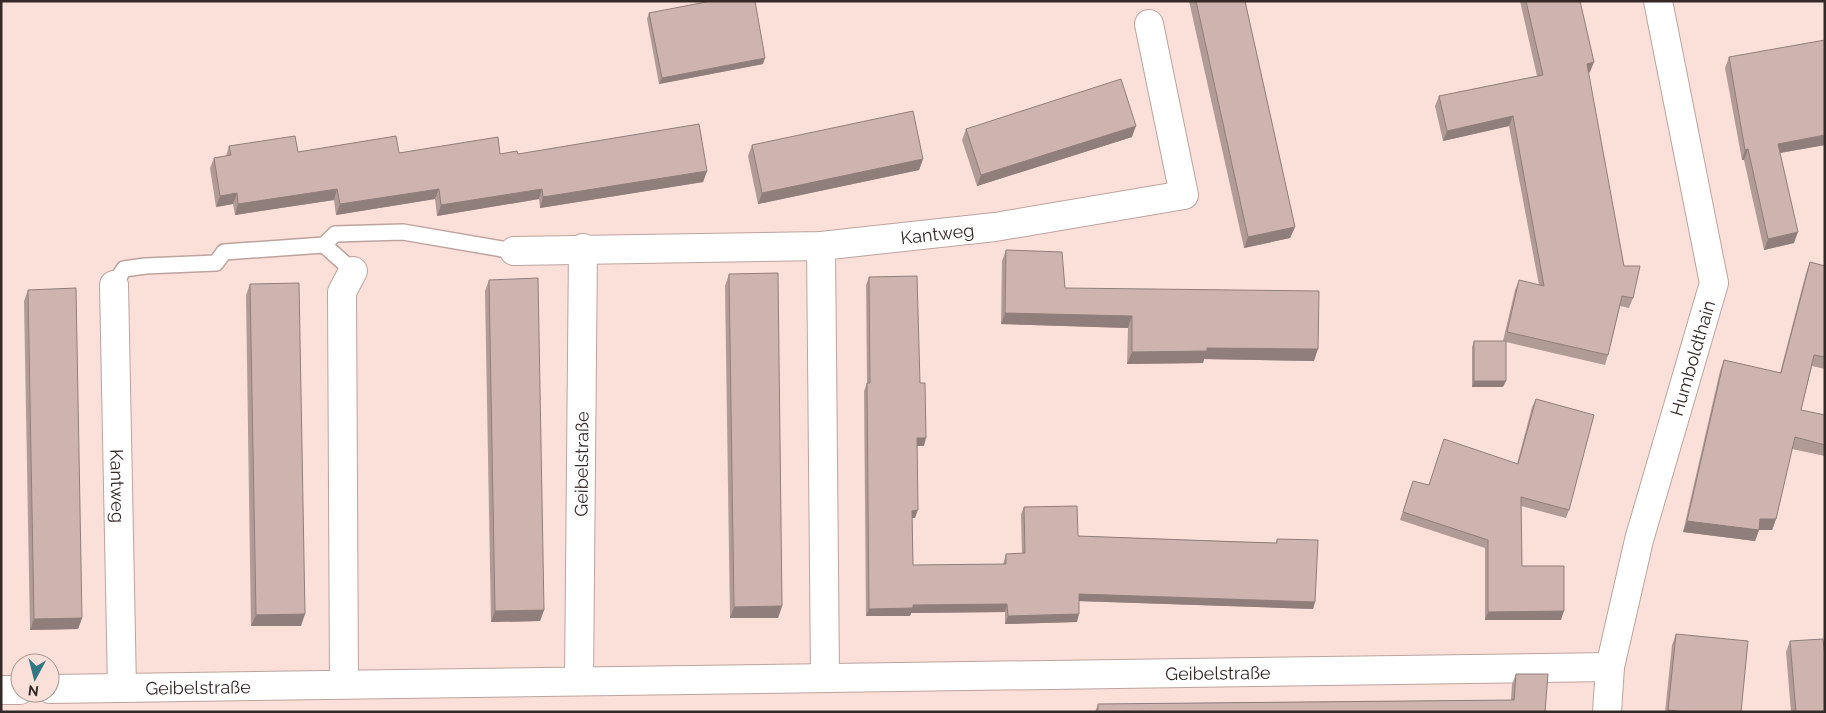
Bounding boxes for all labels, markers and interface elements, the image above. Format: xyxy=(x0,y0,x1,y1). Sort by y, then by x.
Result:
street label: Kantweg xyxy=(899,219,975,248)
street label: Humboldthain xyxy=(1665,298,1719,418)
street label: Geibelstraße xyxy=(570,411,592,517)
street label: Kantweg xyxy=(107,449,129,523)
north arrow xyxy=(10,653,60,703)
street label: Geibelstraße xyxy=(1165,661,1271,684)
street label: Geibelstraße xyxy=(145,676,251,698)
text: N xyxy=(27,682,40,699)

